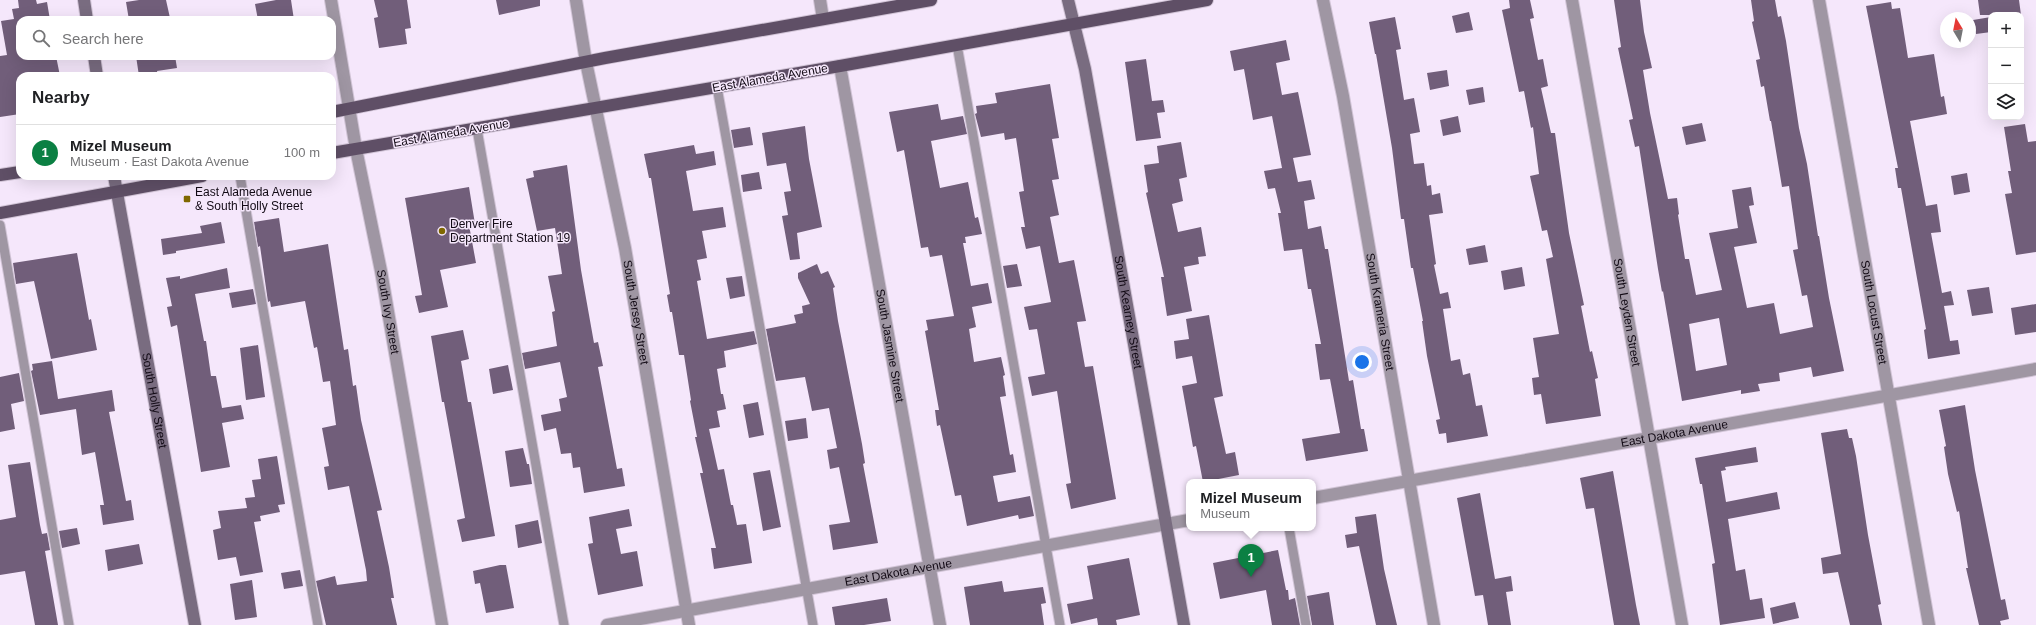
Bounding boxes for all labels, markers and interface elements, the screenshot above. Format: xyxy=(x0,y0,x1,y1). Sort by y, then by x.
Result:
north arrow xyxy=(1940,12,1976,48)
map controls xyxy=(1988,12,2024,120)
button: + xyxy=(1988,12,2024,48)
search box xyxy=(16,16,336,60)
icon: search xyxy=(30,27,52,49)
text: Search here xyxy=(62,30,144,47)
button: − xyxy=(1988,48,2024,84)
street label: East Alameda Avenue xyxy=(711,61,829,95)
button: layers xyxy=(1988,84,2024,120)
text: Nearby xyxy=(32,88,90,107)
street label: East Alameda Avenue xyxy=(392,116,510,150)
text: Mizel Museum xyxy=(70,137,172,154)
text: 1 xyxy=(41,145,49,160)
text: 100 m xyxy=(284,145,320,160)
text: Museum · East Dakota Avenue xyxy=(70,154,249,169)
place label: East Alameda Avenue & South Holly Street xyxy=(195,185,313,213)
marker: East Alameda Avenue & South Holly Street xyxy=(182,194,192,204)
place label: Denver Fire Department Station 19 xyxy=(450,217,570,245)
marker: Denver Fire Department Station 19 xyxy=(437,226,447,236)
street label: South Krameria Street xyxy=(1363,252,1397,372)
street label: South Kearney Street xyxy=(1111,254,1145,371)
street label: South Leyden Street xyxy=(1611,257,1643,368)
street label: South Jersey Street xyxy=(620,259,652,366)
street label: South Locust Street xyxy=(1858,259,1890,366)
street label: South Ivy Street xyxy=(374,268,402,356)
street label: South Jasmine Street xyxy=(873,288,907,404)
street label: South Holly Street xyxy=(139,351,170,450)
your location xyxy=(1352,352,1372,372)
street label: East Dakota Avenue xyxy=(1620,417,1729,450)
popup xyxy=(1186,479,1316,531)
text: Mizel Museum xyxy=(1200,489,1302,506)
text: Museum xyxy=(1200,506,1250,521)
pin: 1 xyxy=(1238,544,1264,577)
street label: East Dakota Avenue xyxy=(844,556,953,589)

